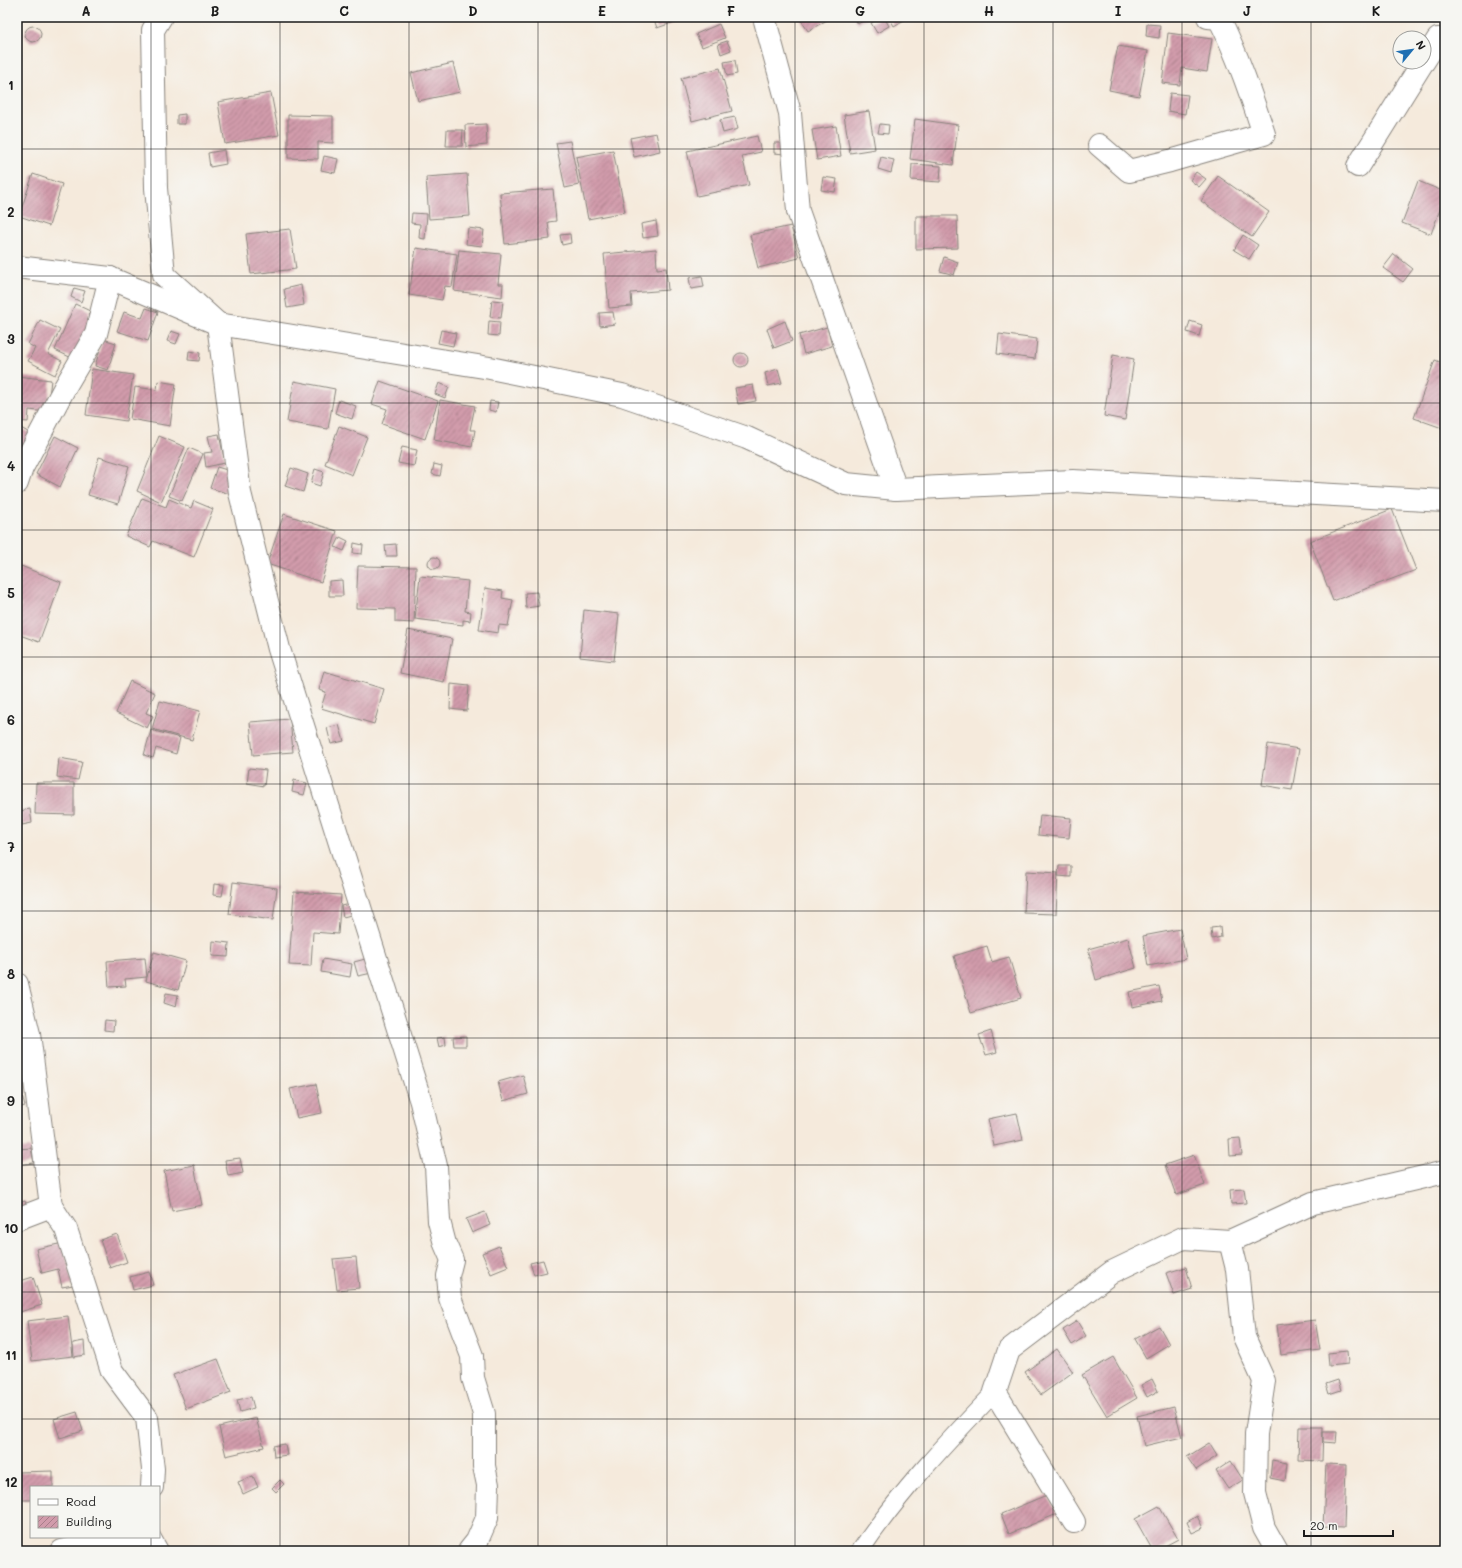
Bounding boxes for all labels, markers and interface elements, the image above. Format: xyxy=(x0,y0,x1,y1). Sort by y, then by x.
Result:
text: A xyxy=(81,2,91,19)
text: B xyxy=(211,2,220,19)
text: C xyxy=(339,2,349,19)
text: D xyxy=(468,2,478,19)
text: E xyxy=(598,2,606,19)
text: F xyxy=(727,2,735,19)
text: G xyxy=(855,2,865,19)
text: H xyxy=(984,2,994,19)
text: I xyxy=(1115,2,1122,19)
text: J xyxy=(1243,2,1251,19)
text: K xyxy=(1372,2,1381,19)
north arrow xyxy=(1392,30,1432,70)
text: N xyxy=(1413,38,1430,52)
text: 1 xyxy=(8,76,14,93)
text: 2 xyxy=(7,203,15,220)
text: 3 xyxy=(7,330,15,347)
text: 4 xyxy=(7,457,15,474)
text: 5 xyxy=(7,584,15,601)
text: 6 xyxy=(7,711,15,728)
text: 7 xyxy=(7,838,15,855)
text: 8 xyxy=(7,965,15,982)
text: 9 xyxy=(7,1092,15,1109)
text: 10 xyxy=(4,1219,18,1236)
text: 11 xyxy=(5,1346,17,1363)
text: 12 xyxy=(4,1473,18,1490)
legend xyxy=(30,1486,160,1538)
text: Road xyxy=(66,1493,96,1509)
scale bar xyxy=(1304,1512,1393,1538)
text: Building xyxy=(66,1513,112,1529)
text: 20 m xyxy=(1310,1517,1338,1533)

